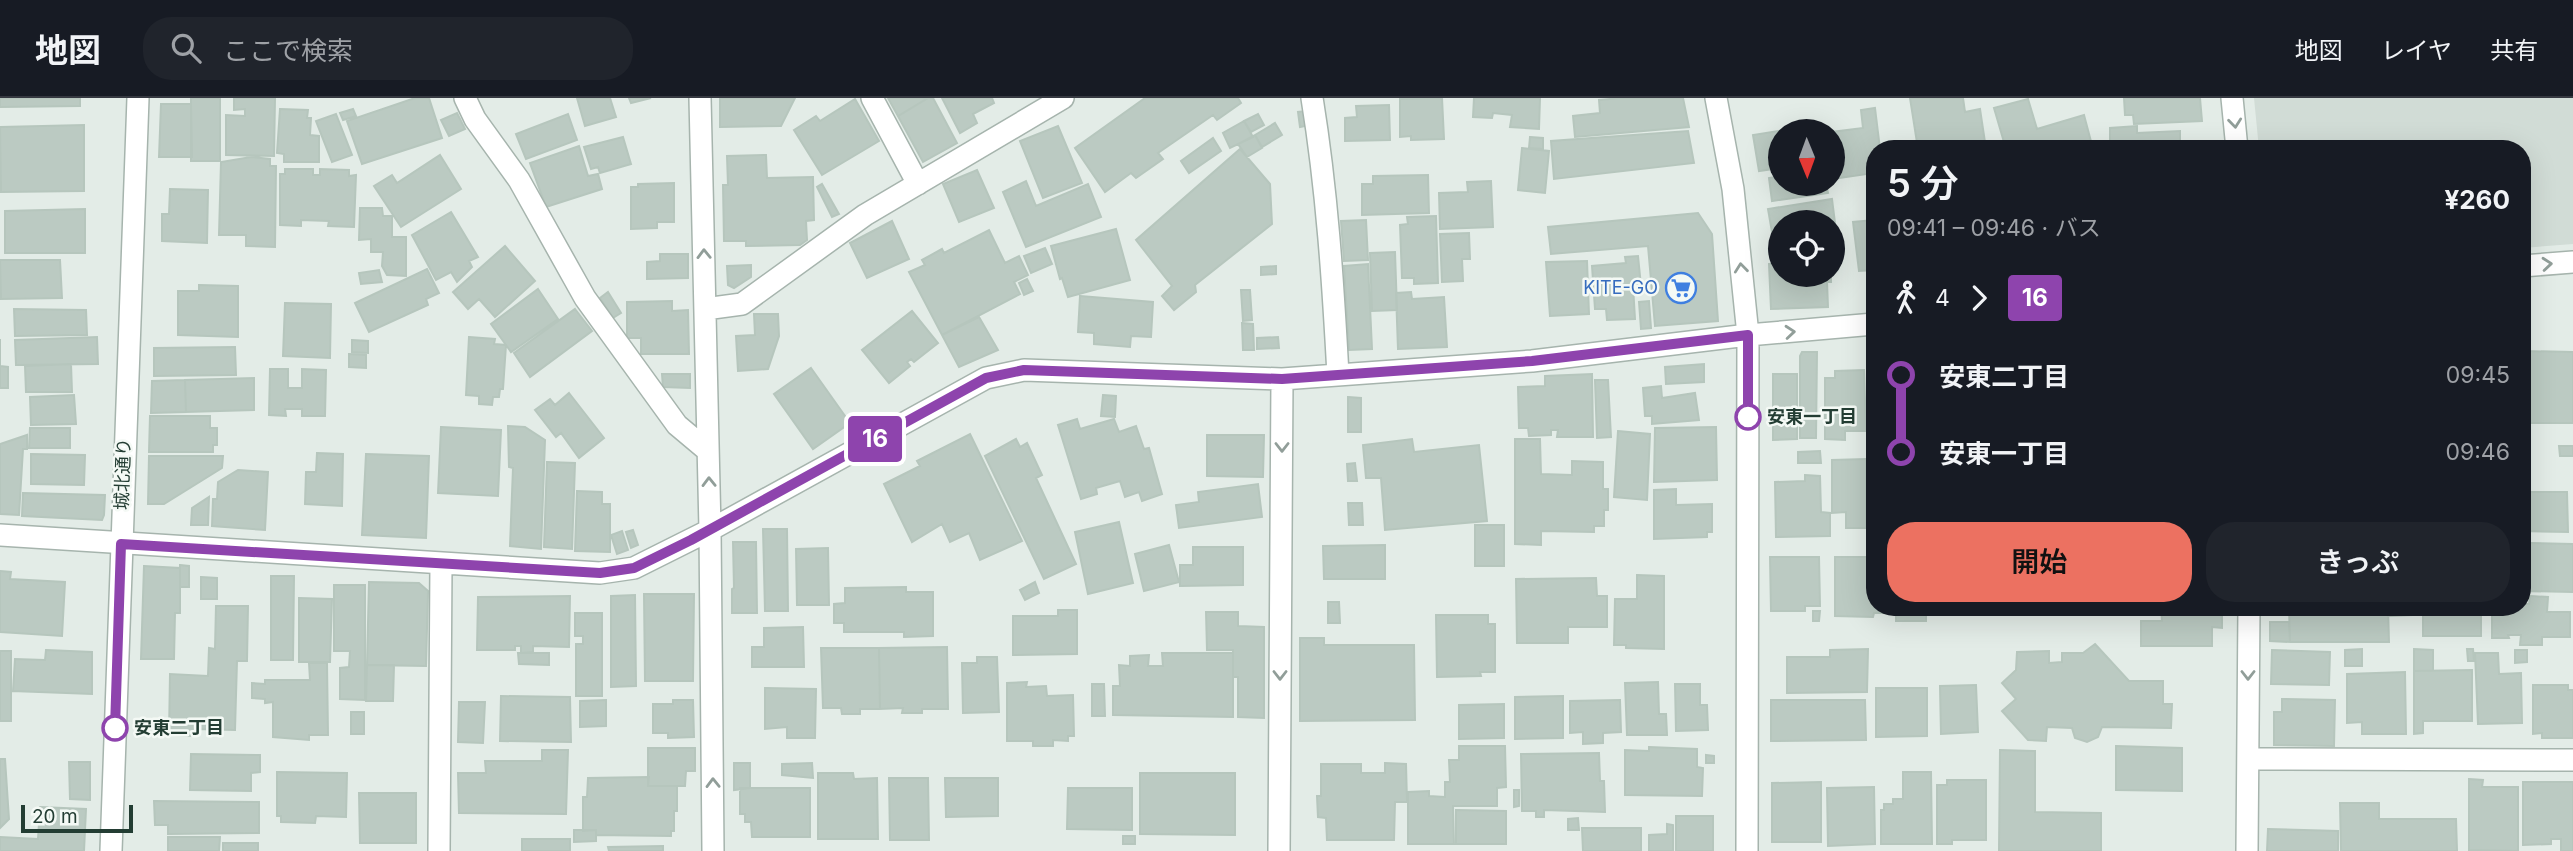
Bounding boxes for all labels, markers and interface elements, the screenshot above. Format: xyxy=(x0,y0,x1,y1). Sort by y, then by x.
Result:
search box xyxy=(143,17,633,80)
icon: search xyxy=(167,29,205,67)
text: 地図 xyxy=(35,30,101,70)
text: ここで検索 xyxy=(223,35,353,66)
text: 地図 xyxy=(2295,36,2343,65)
text: レイヤ xyxy=(2381,36,2452,65)
text: 共有 xyxy=(2490,36,2538,65)
one-way arrow xyxy=(2227,118,2242,129)
north arrow xyxy=(1768,119,1844,196)
map controls xyxy=(1768,119,1845,287)
text: 5 分 xyxy=(1887,160,1958,206)
text: ¥260 xyxy=(2444,184,2510,215)
button: locate xyxy=(1768,210,1845,287)
text: 09:41 – 09:46 · バス xyxy=(1887,214,2101,242)
one-way arrow xyxy=(696,249,711,260)
one-way arrow xyxy=(2542,257,2553,272)
one-way arrow xyxy=(1734,262,1749,273)
supermarket icon: KITE-GO xyxy=(1664,271,1698,305)
place label: KITE-GO xyxy=(1583,277,1658,298)
icon: walk xyxy=(1887,279,1925,317)
icon: forward xyxy=(1960,279,1998,317)
text: 16 xyxy=(2022,283,2048,312)
text: 4 xyxy=(1935,284,1950,312)
one-way arrow xyxy=(1784,324,1796,339)
text: 安東二丁目 xyxy=(1939,361,2069,392)
text: 09:45 xyxy=(2446,361,2510,389)
marker: 安東一丁目 xyxy=(1735,404,1761,430)
place label: 安東一丁目 xyxy=(1767,406,1857,427)
line badge: 16 xyxy=(844,416,906,462)
text: 16 xyxy=(862,424,888,453)
street label: 城北通り xyxy=(111,438,134,510)
text: 安東一丁目 xyxy=(1939,438,2069,469)
text: 09:46 xyxy=(2445,438,2510,466)
one-way arrow xyxy=(1274,443,1290,453)
one-way arrow xyxy=(702,476,717,487)
button: 開始 xyxy=(1887,522,2192,602)
button: きっぷ xyxy=(2206,522,2510,602)
one-way arrow xyxy=(1272,670,1288,681)
one-way arrow xyxy=(2240,671,2256,681)
marker: 安東二丁目 xyxy=(102,715,128,741)
place label: 安東二丁目 xyxy=(134,717,224,738)
one-way arrow xyxy=(705,777,721,788)
scale bar xyxy=(21,802,133,834)
text: 20 m xyxy=(32,805,78,828)

